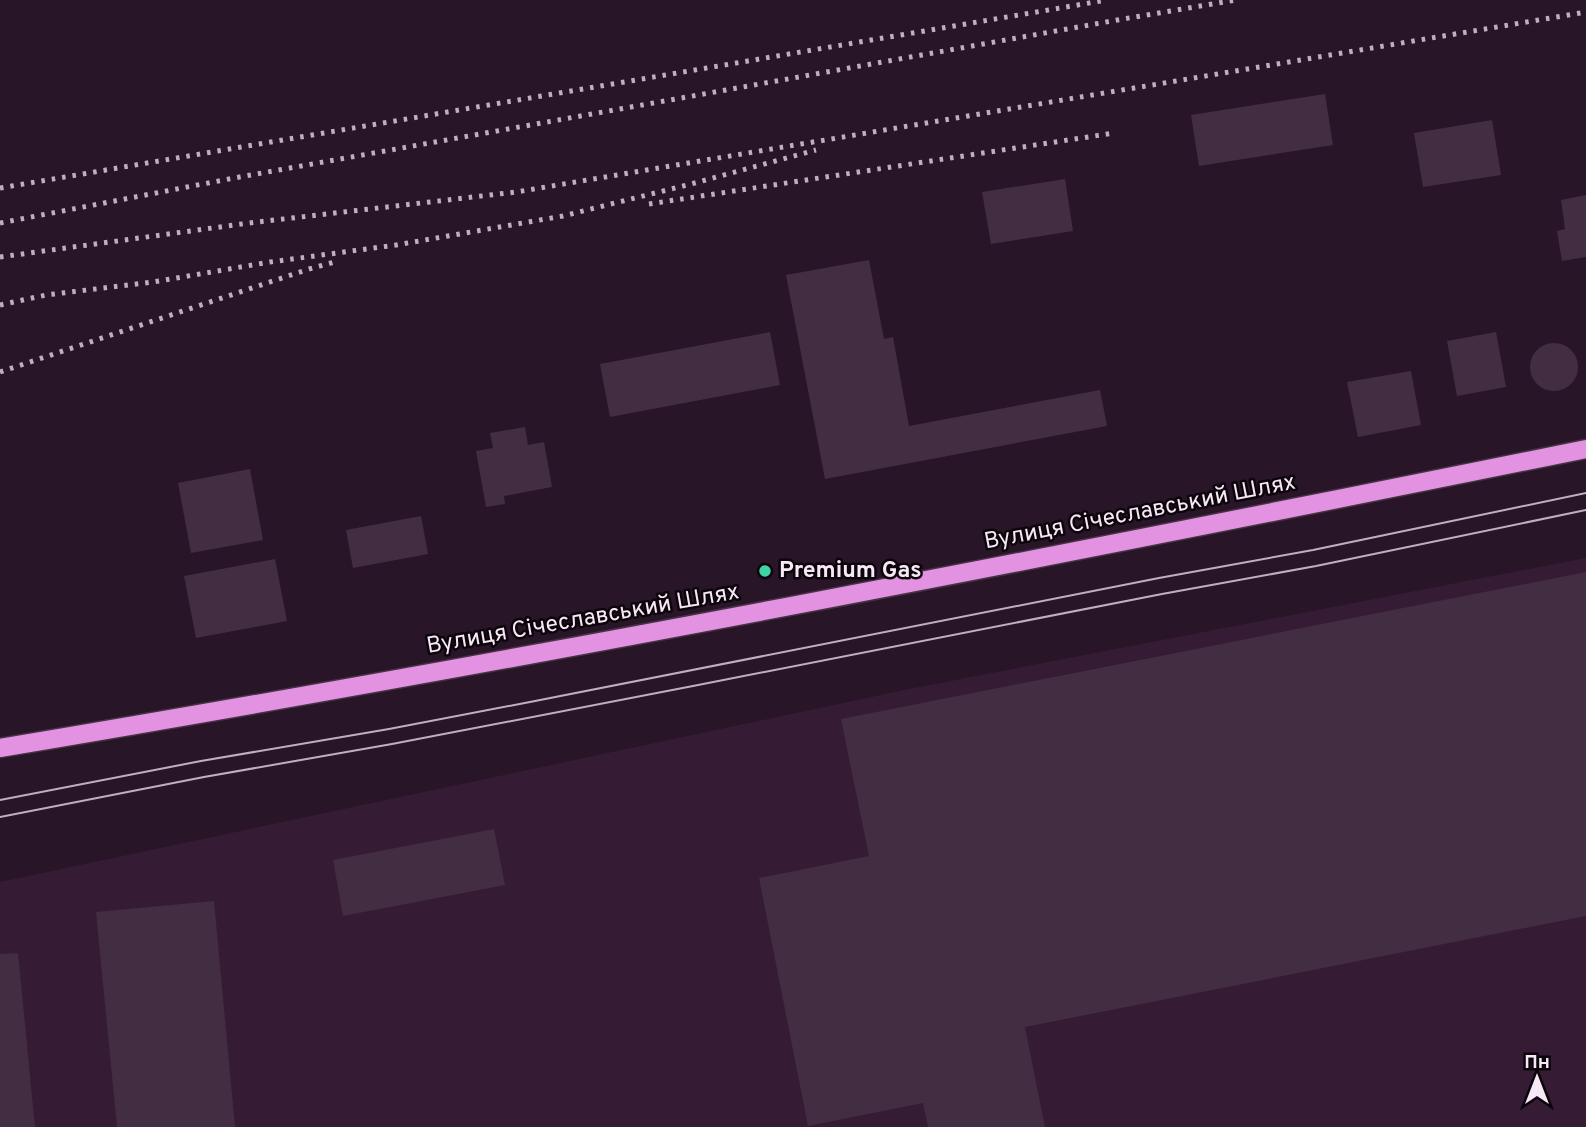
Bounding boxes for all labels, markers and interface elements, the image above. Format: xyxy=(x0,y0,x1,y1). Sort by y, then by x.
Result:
street label: Вулиця Січеславський Шлях xyxy=(982,469,1298,557)
place label: Premium Gas xyxy=(779,557,922,586)
marker: Premium Gas xyxy=(757,563,773,579)
street label: Вулиця Січеславський Шлях xyxy=(425,578,742,662)
north arrow xyxy=(1502,1043,1572,1113)
text: Пн xyxy=(1524,1051,1550,1075)

